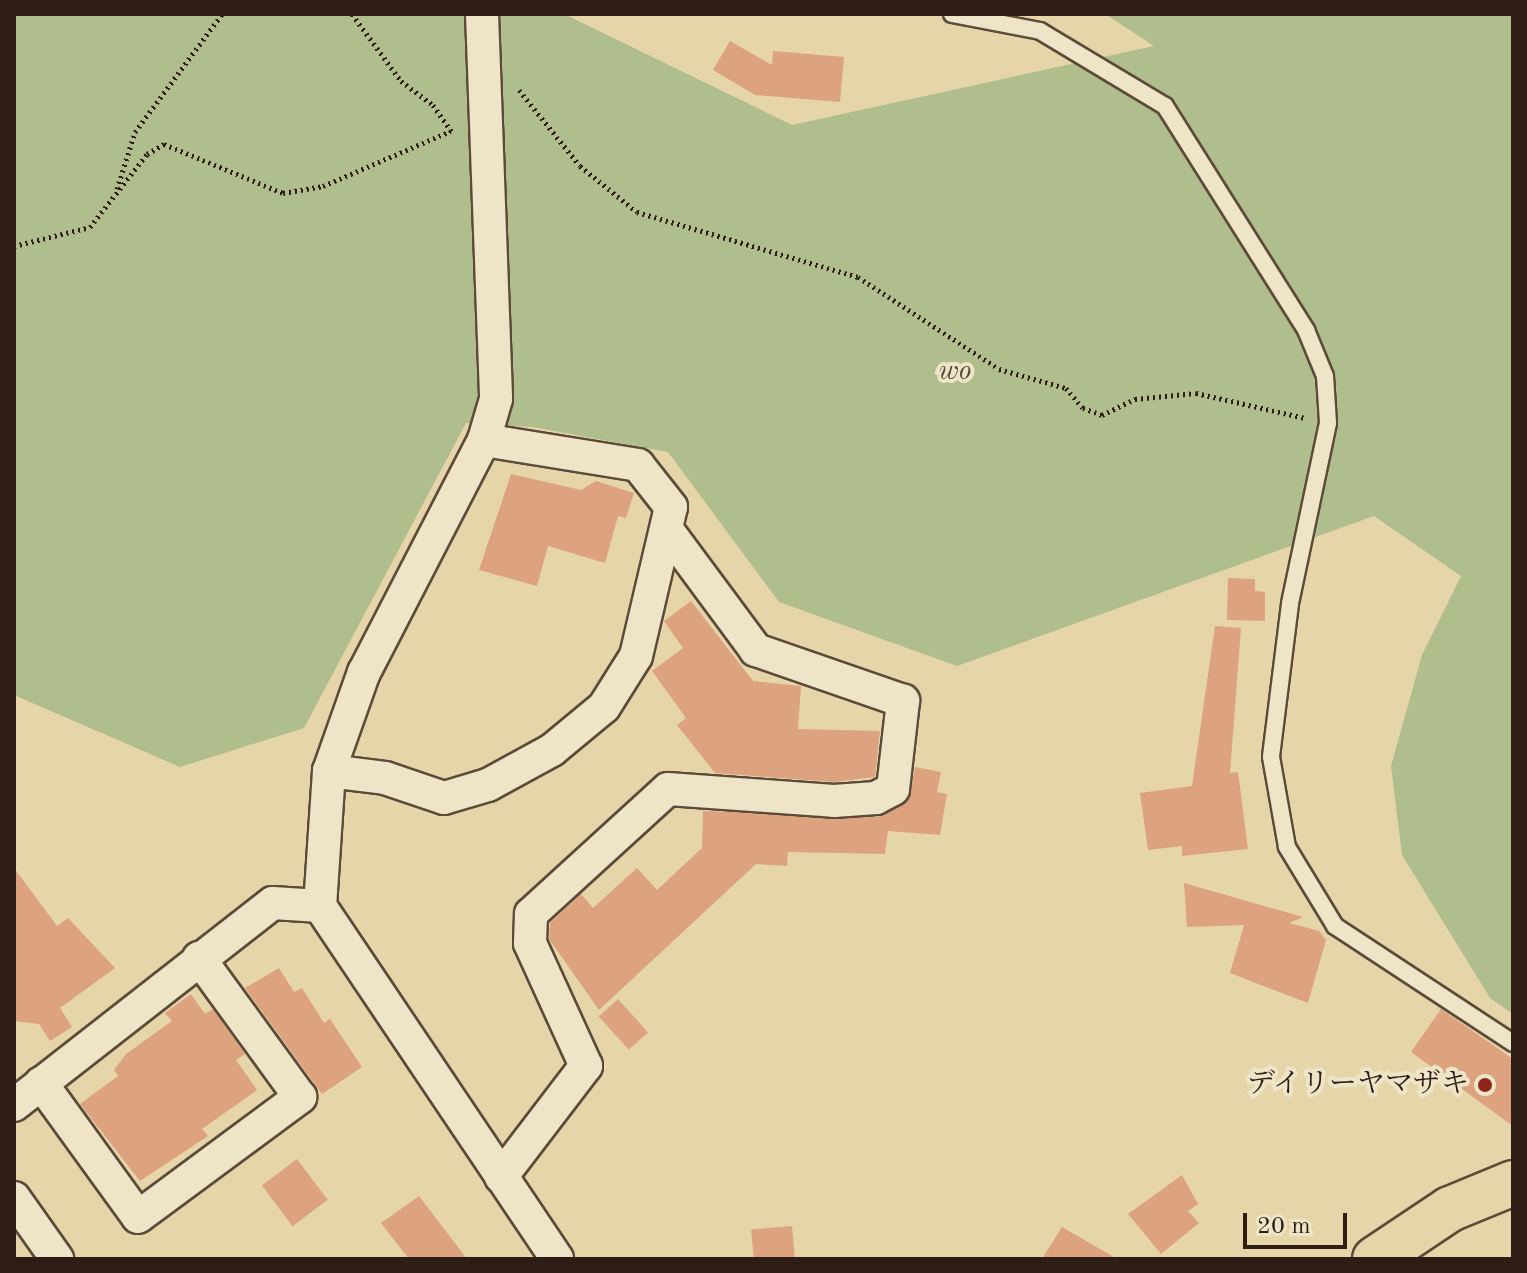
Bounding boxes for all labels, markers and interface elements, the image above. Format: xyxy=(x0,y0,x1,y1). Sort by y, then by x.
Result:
park label: wo xyxy=(939,355,971,389)
place label: デイリーヤマザキ xyxy=(1245,1068,1469,1102)
marker: デイリーヤマザキ xyxy=(1476,1076,1494,1094)
scale bar xyxy=(1247,1197,1351,1247)
text: 20 m xyxy=(1257,1215,1311,1239)

